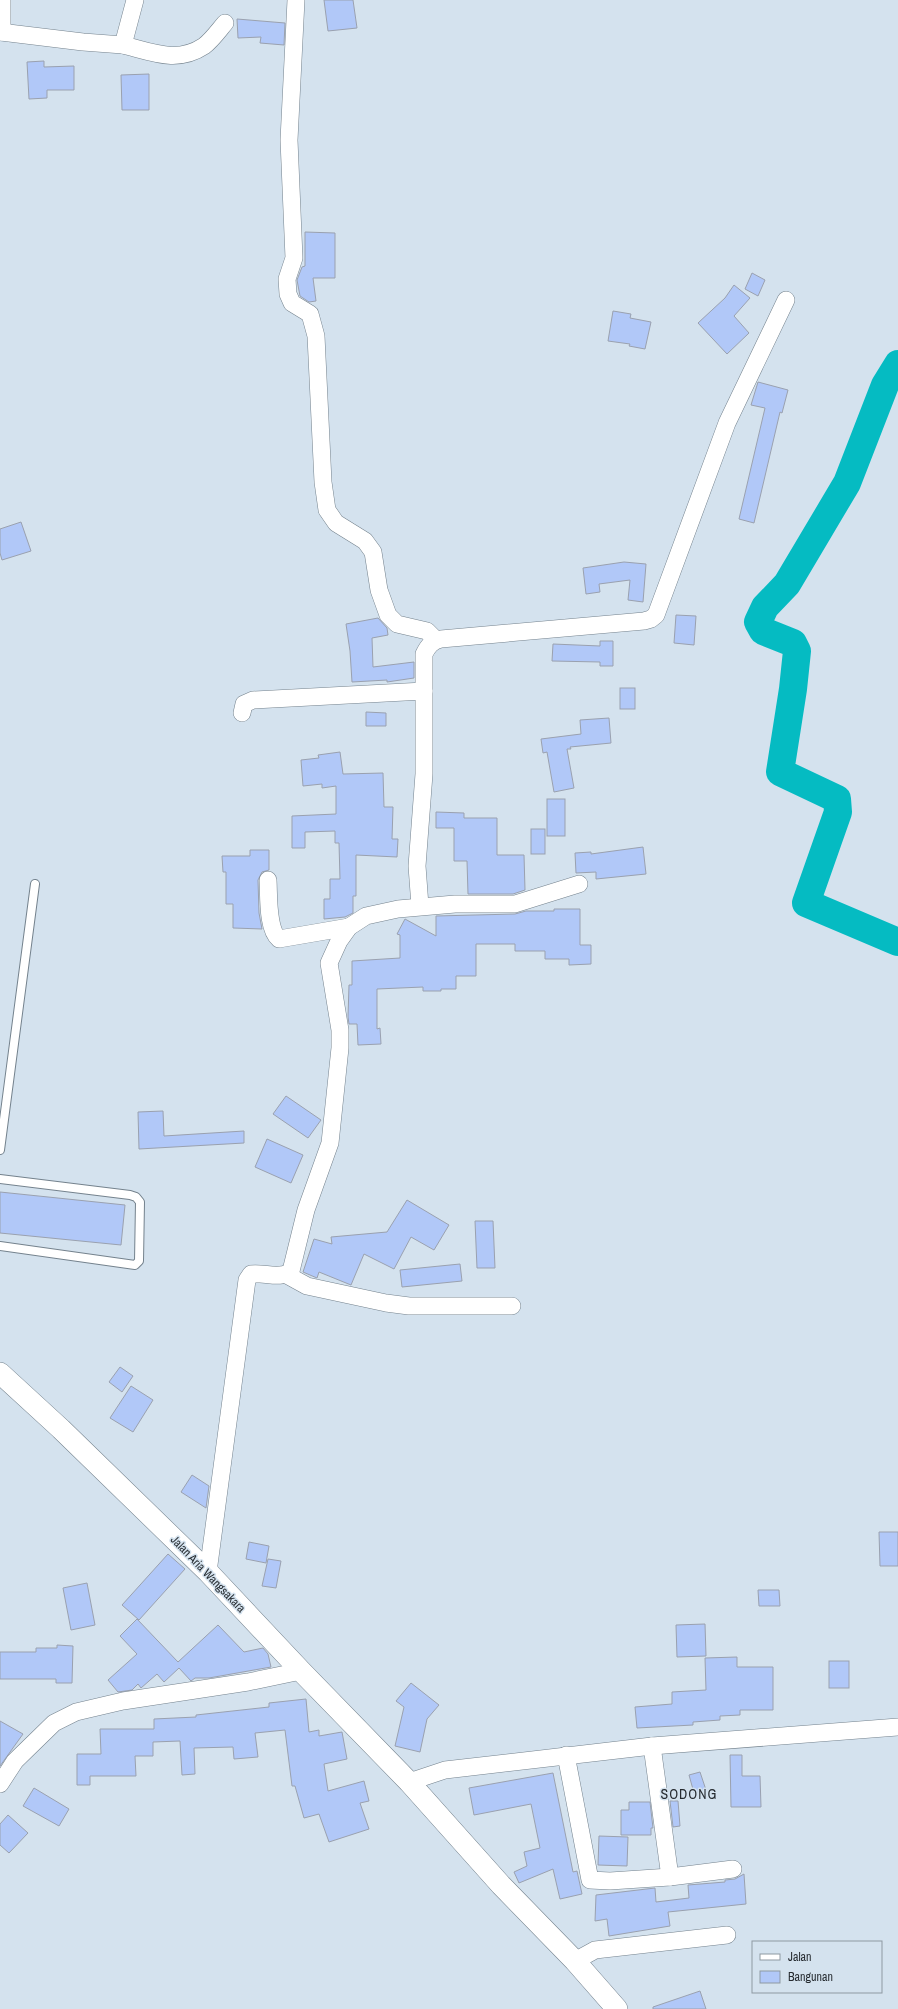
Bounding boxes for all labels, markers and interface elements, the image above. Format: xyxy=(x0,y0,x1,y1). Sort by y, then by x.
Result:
street label: Jalan Aria Wangsakara xyxy=(167,1532,249,1616)
district label: SODONG xyxy=(660,1785,718,1803)
legend xyxy=(752,1941,882,1993)
text: Jalan xyxy=(788,1949,812,1965)
text: Bangunan xyxy=(788,1969,833,1985)

